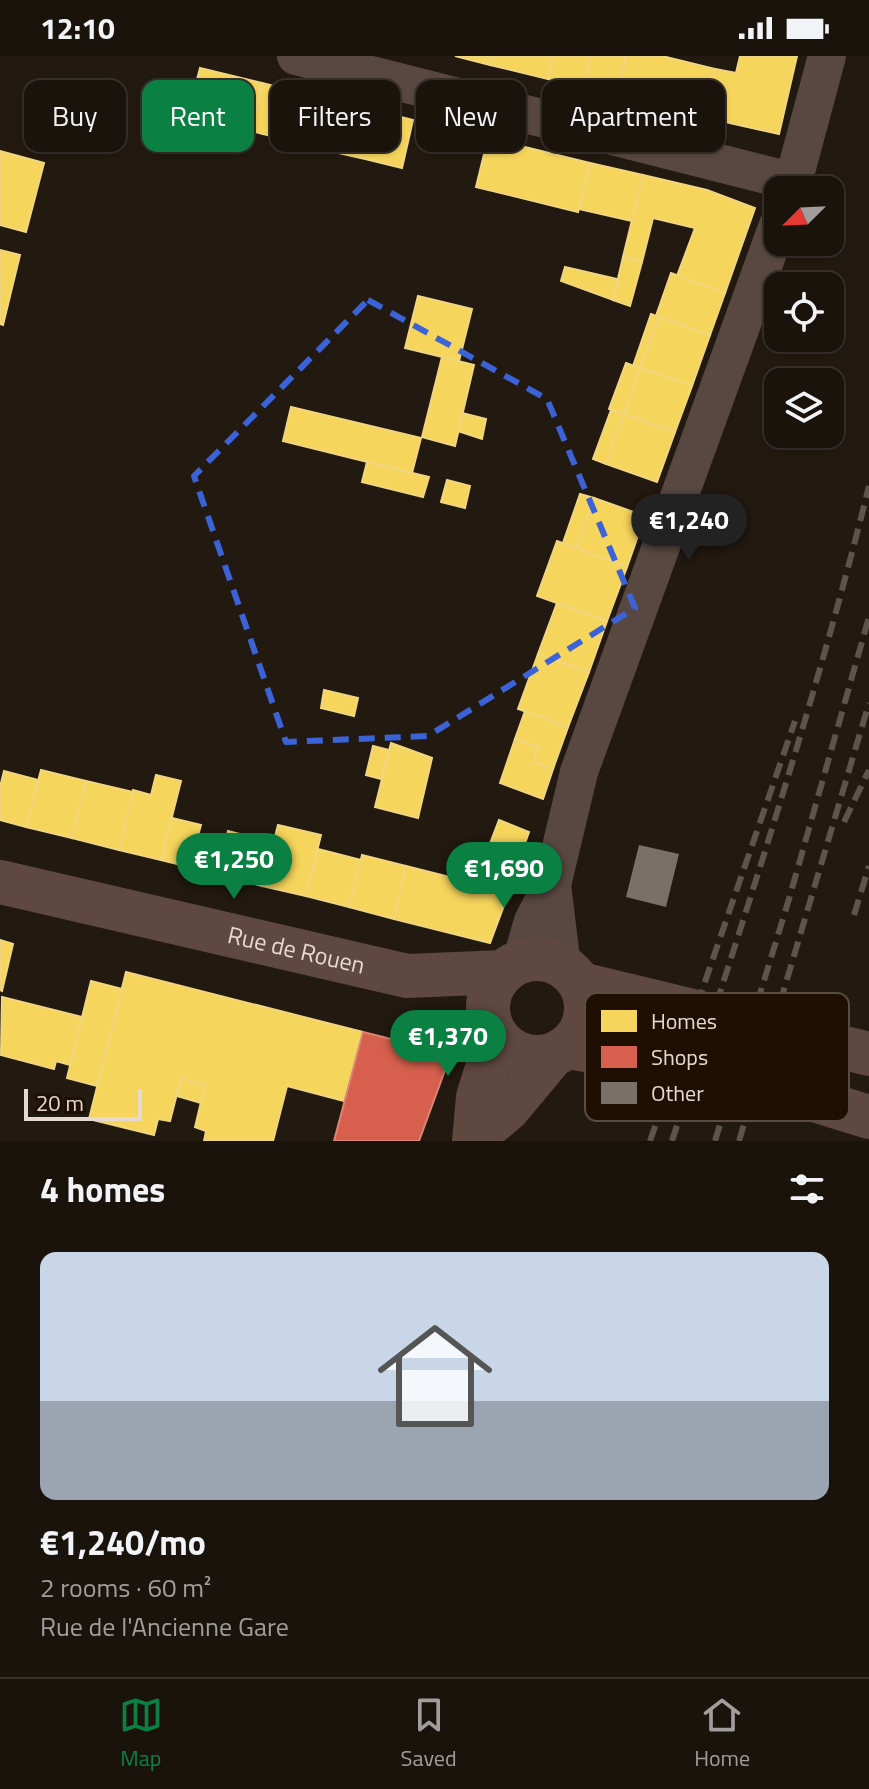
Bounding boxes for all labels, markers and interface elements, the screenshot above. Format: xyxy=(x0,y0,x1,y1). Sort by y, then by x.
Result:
text: 12:10 xyxy=(40,5,115,51)
chip: Buy xyxy=(24,80,126,152)
chip: Rent xyxy=(142,80,254,152)
chip: Filters xyxy=(270,80,400,152)
chip: New xyxy=(416,80,526,152)
chip: Apartment xyxy=(542,80,725,152)
north arrow xyxy=(764,176,844,256)
map controls xyxy=(764,176,844,448)
button: locate xyxy=(764,272,844,352)
button: layers xyxy=(764,368,844,448)
pin: €1,240 xyxy=(624,494,754,562)
text: €1,240 xyxy=(649,500,729,539)
pin: €1,250 xyxy=(169,833,299,901)
text: €1,250 xyxy=(194,839,274,878)
pin: €1,690 xyxy=(439,842,569,910)
text: €1,690 xyxy=(464,848,544,887)
street label: Rue de Rouen xyxy=(224,916,369,983)
legend xyxy=(585,993,849,1121)
text: Homes xyxy=(651,1004,717,1038)
pin: €1,370 xyxy=(383,1010,513,1078)
text: €1,370 xyxy=(408,1016,488,1055)
text: Shops xyxy=(651,1040,708,1074)
text: Other xyxy=(651,1076,704,1110)
scale bar xyxy=(24,1085,142,1121)
text: 20 m xyxy=(36,1086,84,1120)
text: 4 homes xyxy=(40,1163,165,1215)
icon: filters xyxy=(785,1167,829,1211)
icon: home xyxy=(363,1304,507,1448)
text: €1,240/mo xyxy=(40,1516,206,1568)
text: 2 rooms · 60 m² xyxy=(40,1568,211,1607)
text: Rue de l'Ancienne Gare xyxy=(40,1607,289,1646)
tab: Map xyxy=(119,1693,163,1775)
tab: Saved xyxy=(401,1693,457,1775)
tab: Home xyxy=(694,1693,750,1775)

